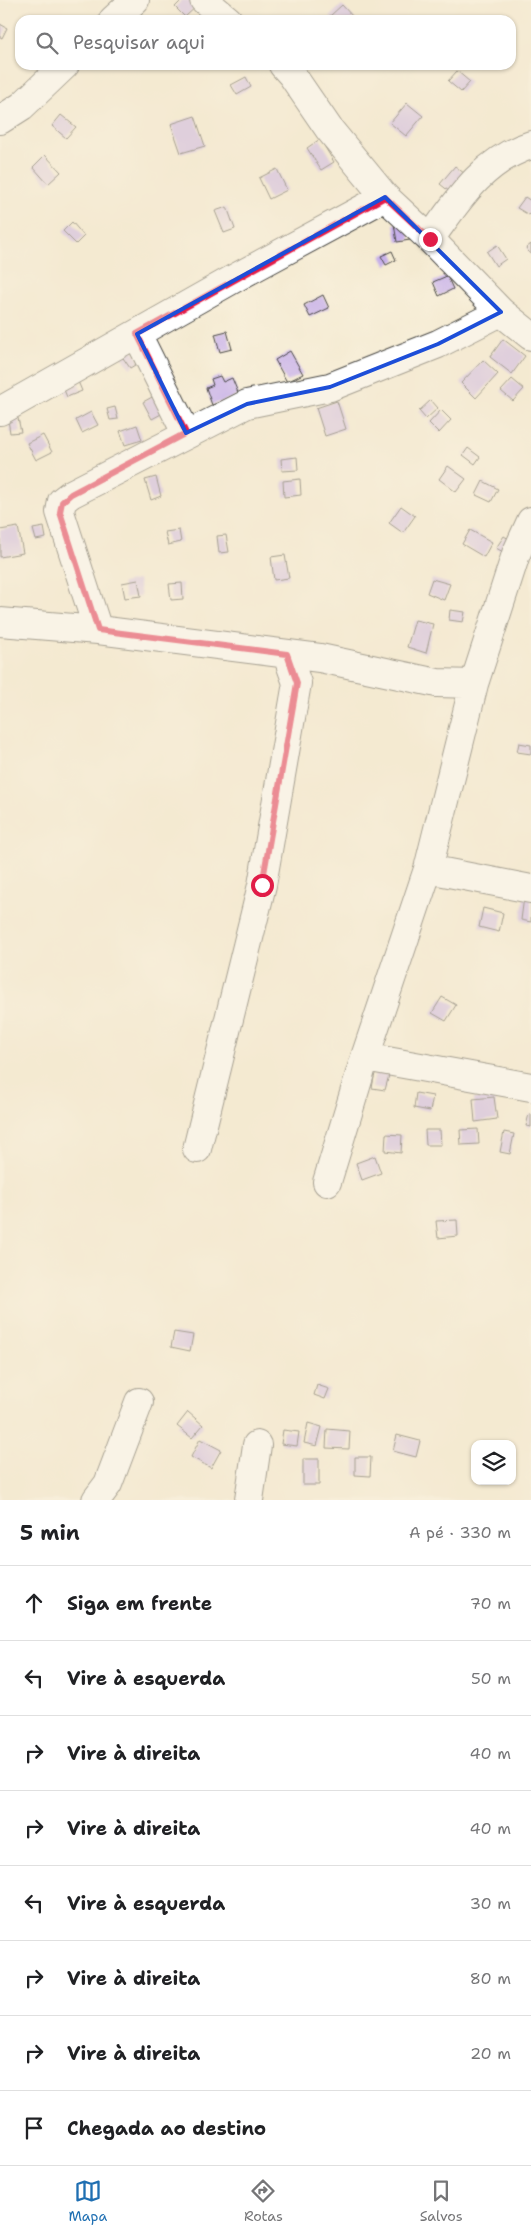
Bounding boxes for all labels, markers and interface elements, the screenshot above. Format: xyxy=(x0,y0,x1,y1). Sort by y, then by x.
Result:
search box xyxy=(15,15,516,70)
icon: search xyxy=(33,29,61,57)
text: Pesquisar aqui xyxy=(73,30,205,55)
route end xyxy=(419,228,442,251)
route start xyxy=(251,874,274,897)
map controls xyxy=(471,1440,516,1485)
button: layers xyxy=(471,1440,516,1485)
text: 5 min xyxy=(20,1519,80,1547)
text: A pé · 330 m xyxy=(409,1522,511,1543)
icon: ahead xyxy=(20,1589,48,1617)
text: Siga em frente xyxy=(67,1591,212,1616)
text: 70 m xyxy=(470,1593,511,1614)
icon: left xyxy=(20,1664,48,1692)
text: Vire à esquerda xyxy=(67,1666,225,1691)
text: 50 m xyxy=(471,1668,511,1689)
icon: right xyxy=(20,1739,48,1767)
text: Vire à direita xyxy=(67,1741,200,1766)
text: 40 m xyxy=(469,1743,511,1764)
icon: right xyxy=(20,1814,48,1842)
text: Vire à direita xyxy=(67,1816,200,1841)
text: 40 m xyxy=(469,1818,511,1839)
icon: left xyxy=(20,1889,48,1917)
text: Vire à esquerda xyxy=(67,1891,225,1916)
text: 30 m xyxy=(470,1893,511,1914)
icon: right xyxy=(20,1964,48,1992)
text: Vire à direita xyxy=(67,1966,200,1991)
text: 80 m xyxy=(470,1968,511,1989)
icon: right xyxy=(20,2039,48,2067)
text: Vire à direita xyxy=(67,2041,200,2066)
text: 20 m xyxy=(470,2043,511,2064)
icon: arrive xyxy=(20,2114,48,2142)
text: Chegada ao destino xyxy=(67,2116,266,2141)
tab: Mapa xyxy=(68,2177,107,2225)
tab: Rotas xyxy=(244,2177,283,2225)
tab: Salvos xyxy=(420,2177,463,2225)

